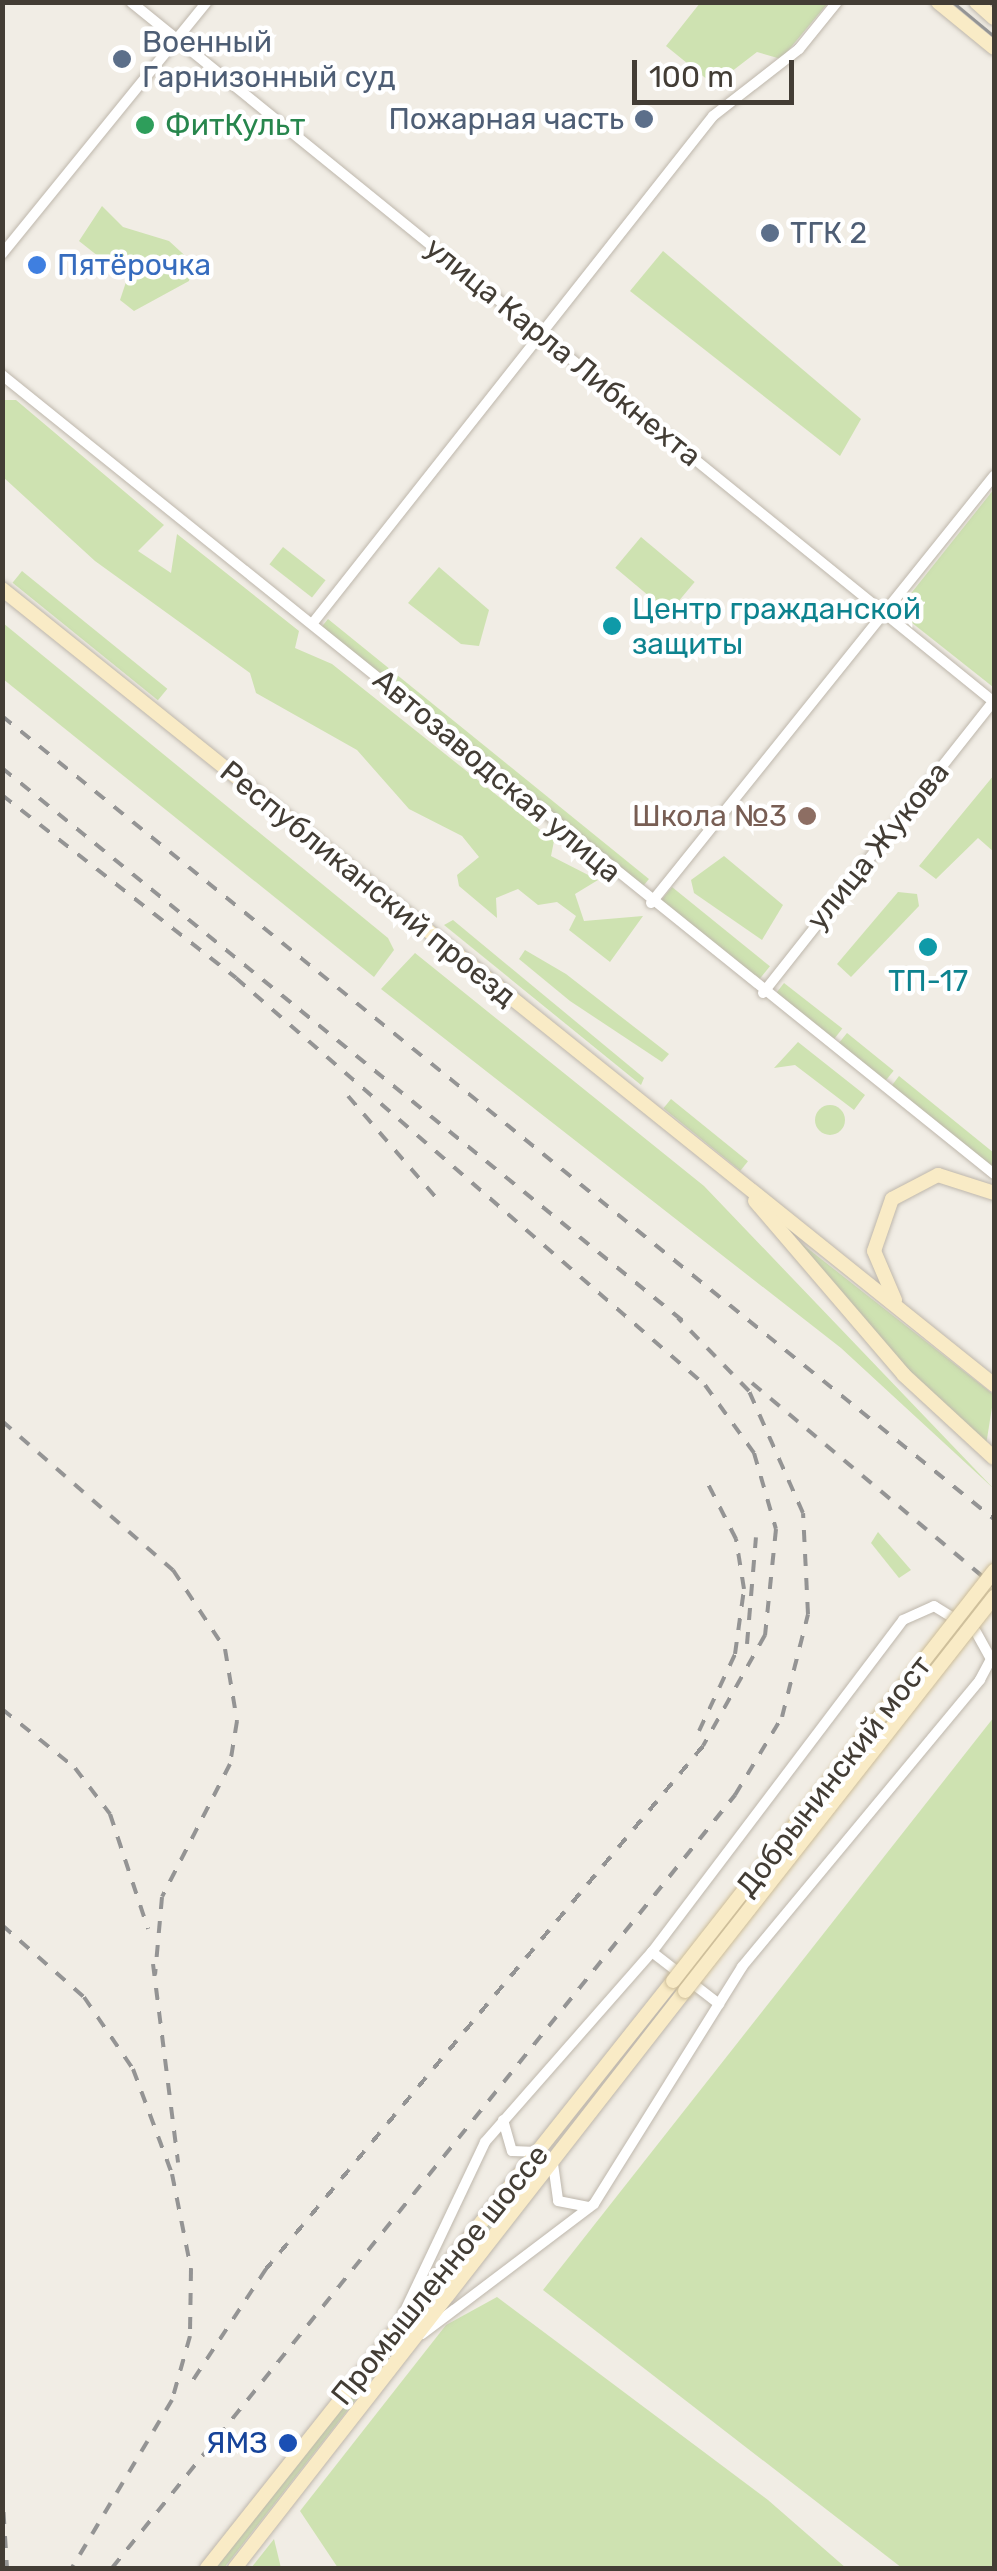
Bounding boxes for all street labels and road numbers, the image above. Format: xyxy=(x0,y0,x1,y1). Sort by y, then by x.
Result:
street label: улица Карла Либкнехта xyxy=(418,230,708,474)
street label: Автозаводская улица xyxy=(366,662,628,890)
street label: Республиканский проезд xyxy=(213,753,523,1015)
street label: улица Жукова xyxy=(799,755,957,937)
street label: Добрынинский мост xyxy=(729,1648,939,1904)
street label: Промышленное шоссе xyxy=(324,2138,556,2412)

